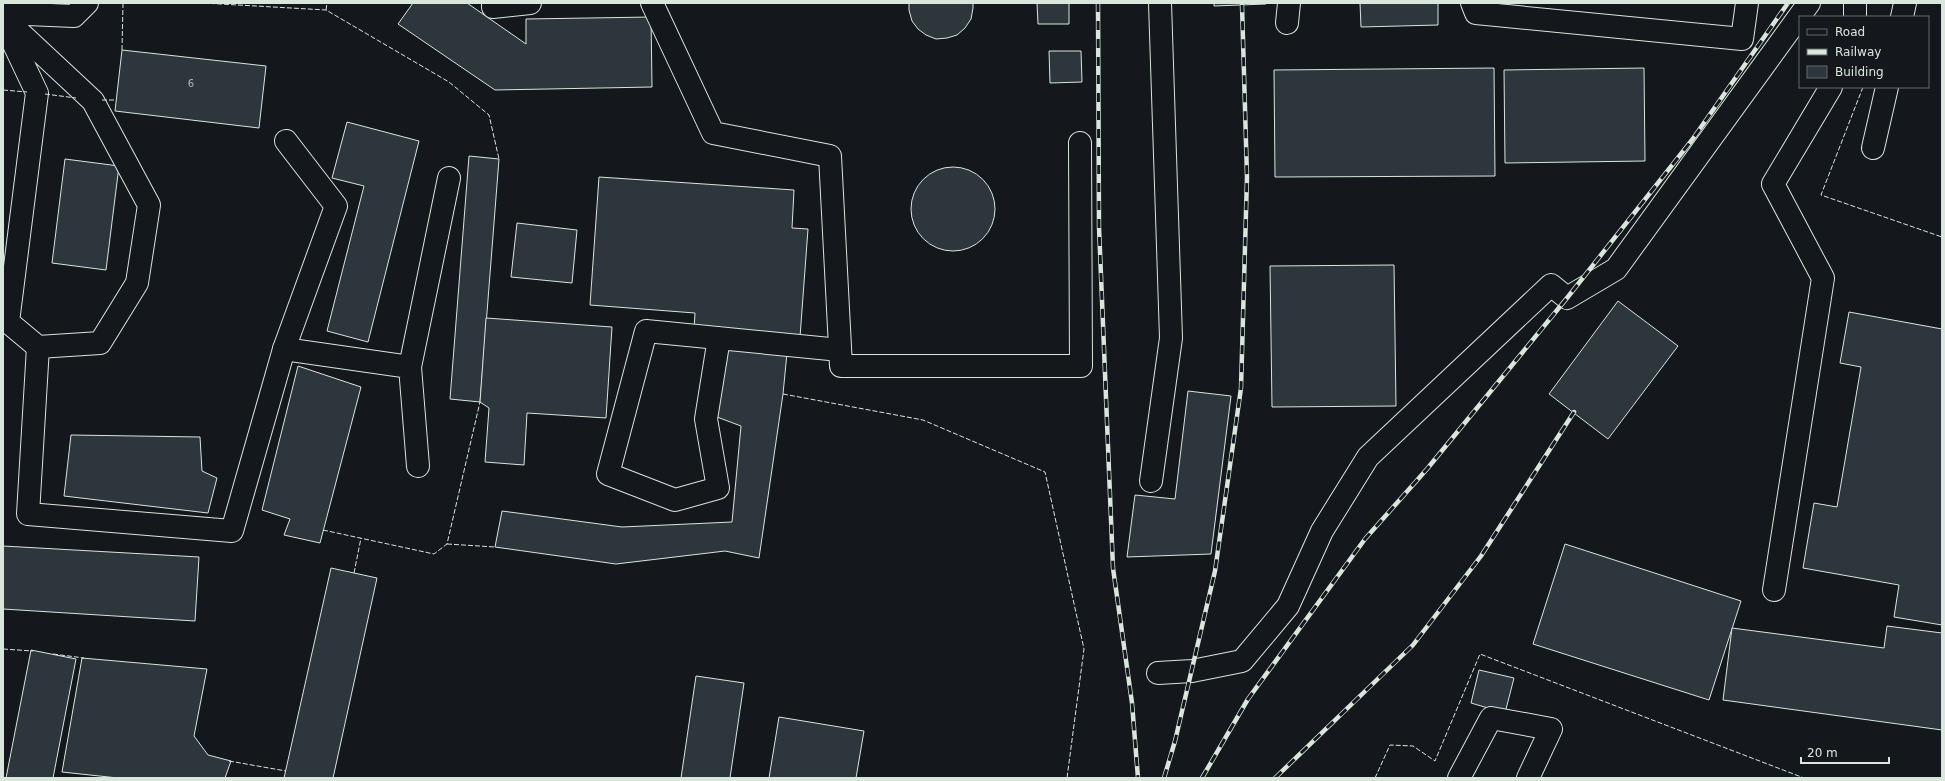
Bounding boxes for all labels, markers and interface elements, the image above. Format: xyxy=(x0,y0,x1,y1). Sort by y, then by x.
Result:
legend xyxy=(1799,16,1929,88)
text: Road xyxy=(1835,25,1865,39)
text: Railway xyxy=(1835,45,1881,59)
text: Building xyxy=(1835,65,1884,79)
house number: 6 xyxy=(188,78,194,89)
scale bar xyxy=(1801,739,1889,765)
text: 20 m xyxy=(1807,746,1838,760)

